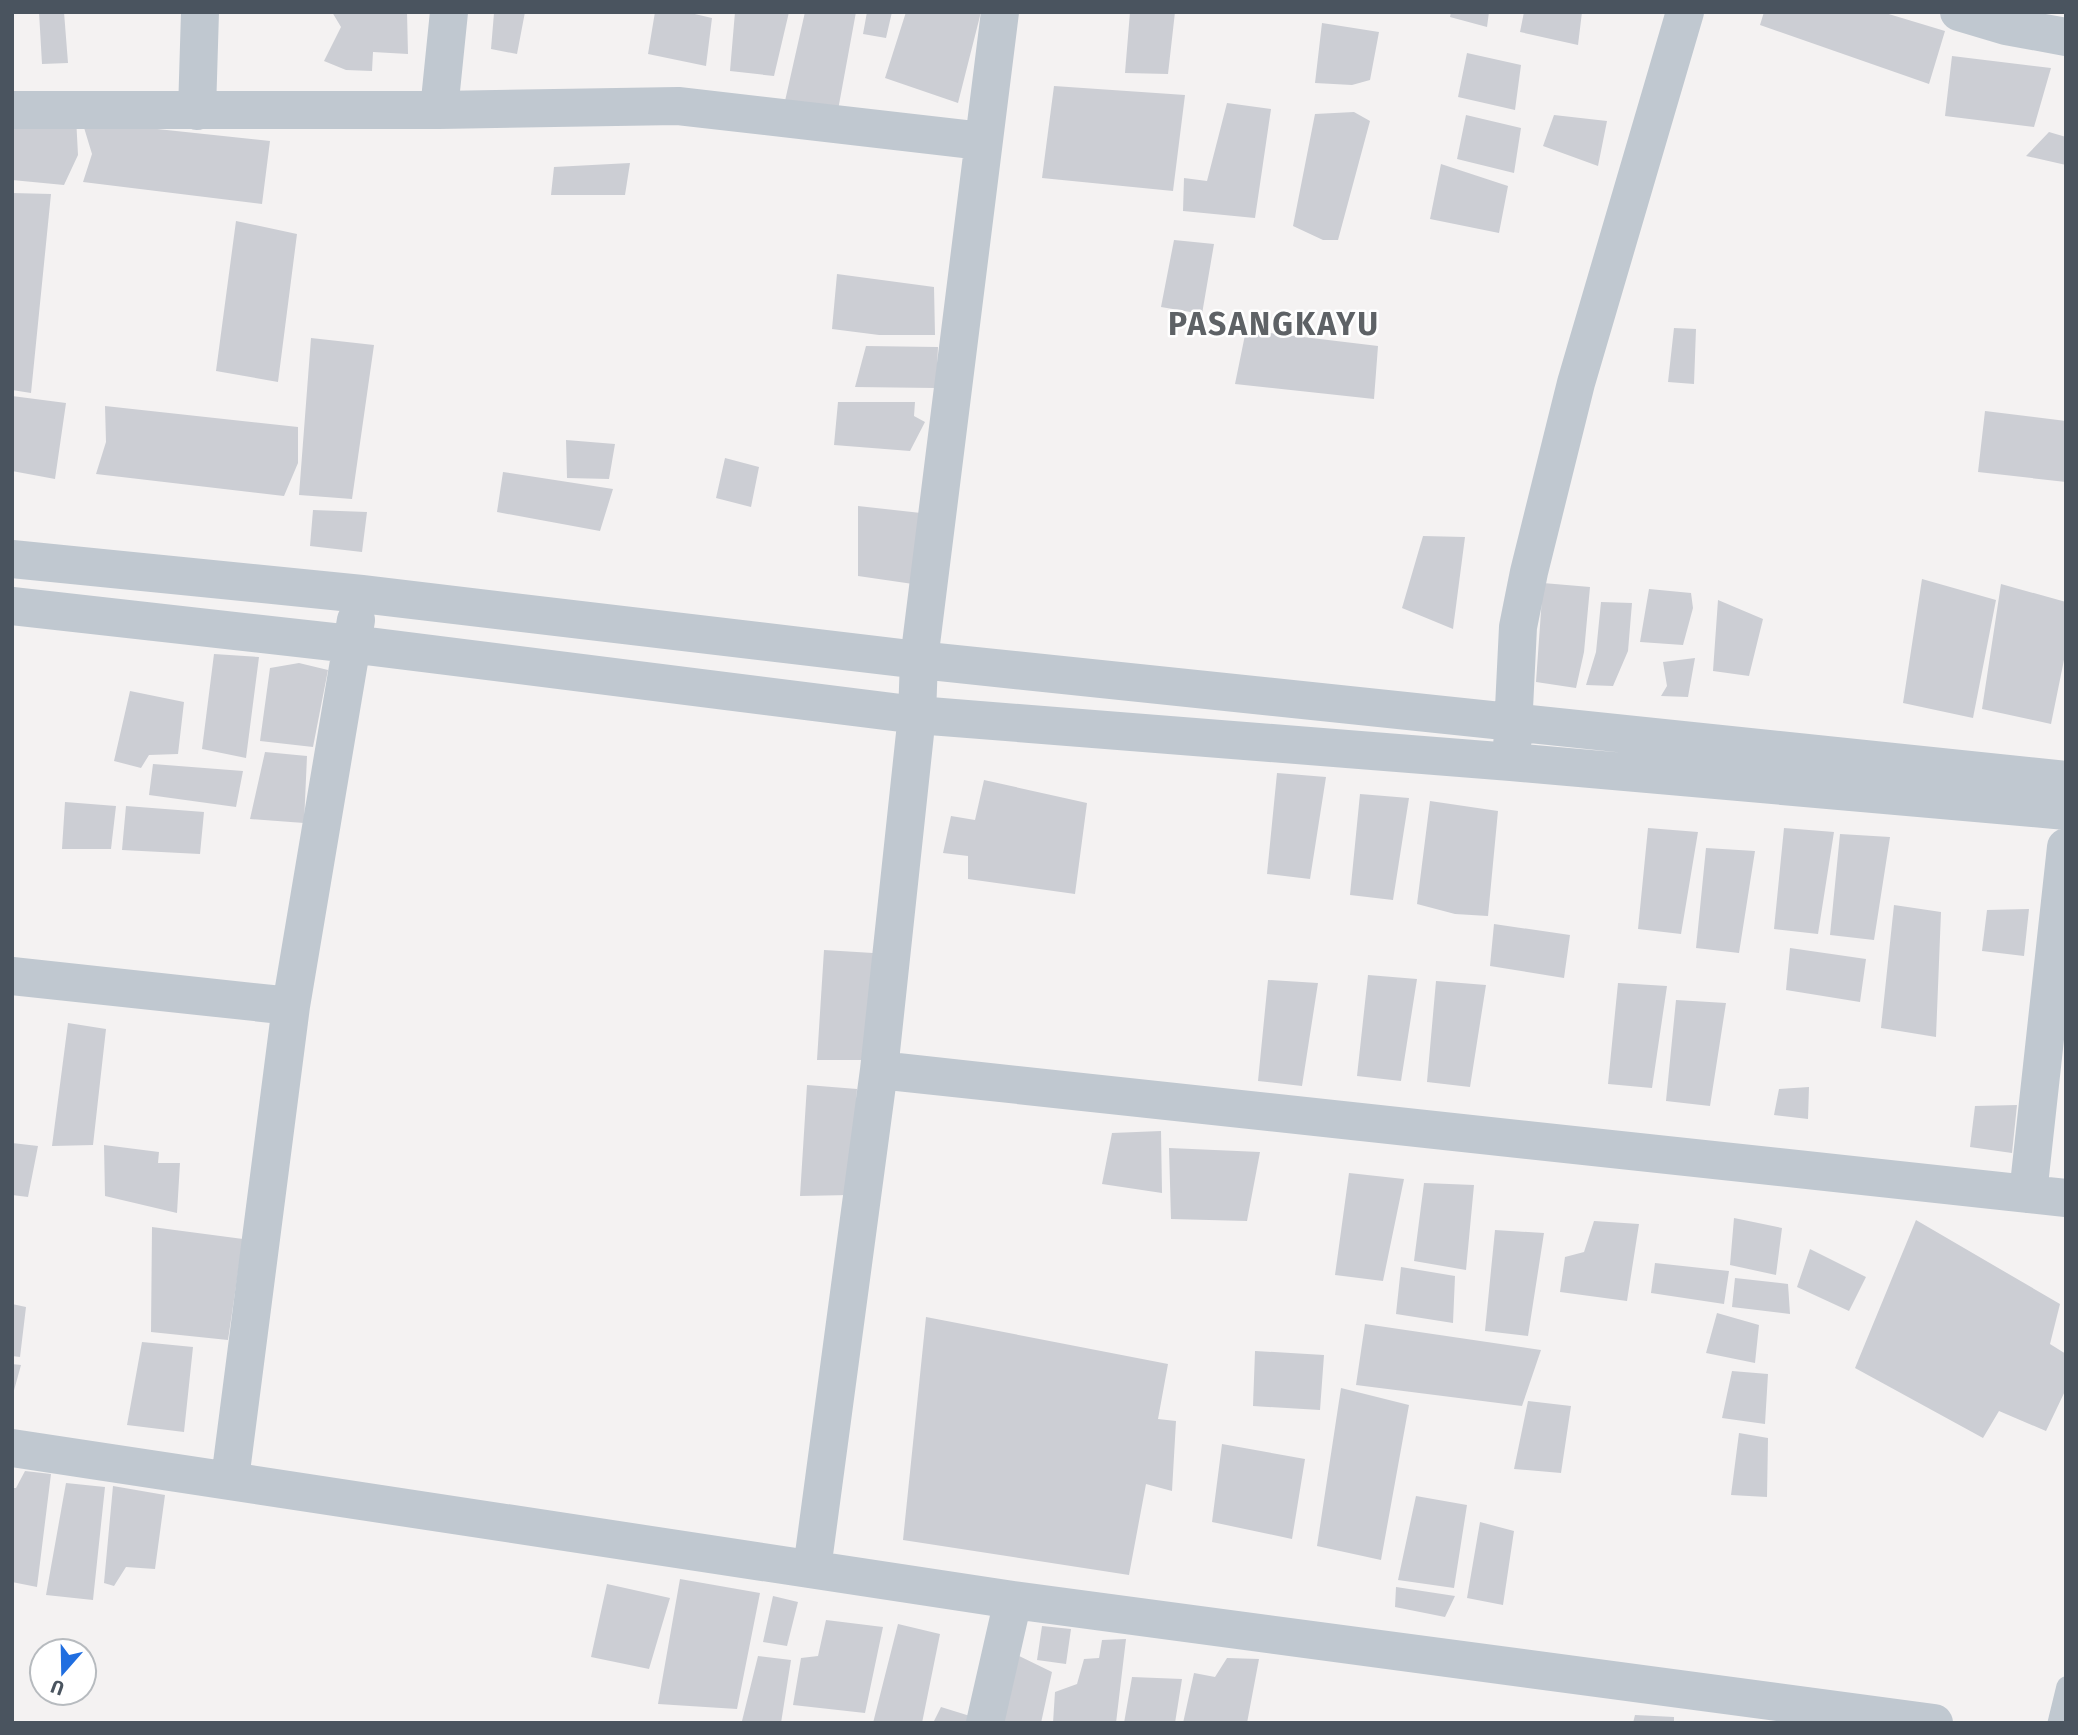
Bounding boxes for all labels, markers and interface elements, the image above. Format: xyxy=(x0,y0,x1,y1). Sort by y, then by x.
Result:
district label: PASANGKAYU xyxy=(1168,305,1380,343)
north arrow xyxy=(28,1637,98,1707)
text: U xyxy=(48,1675,67,1700)

